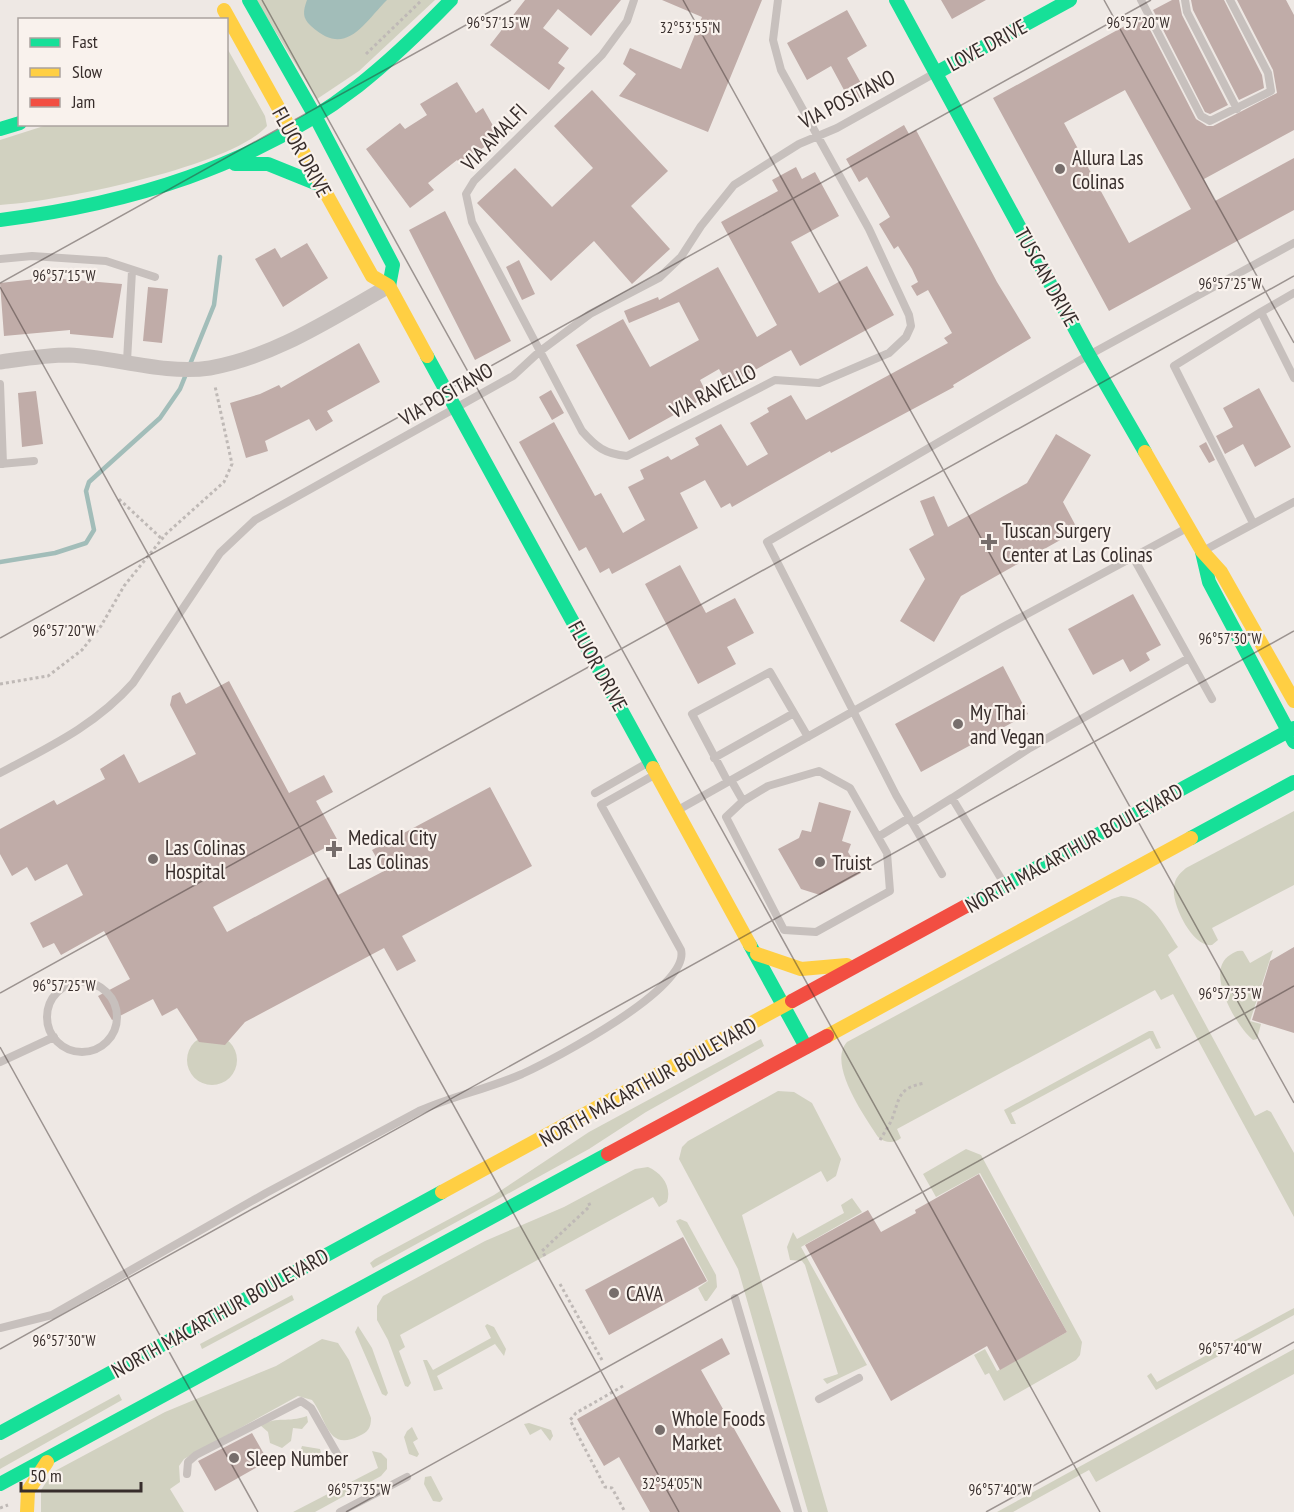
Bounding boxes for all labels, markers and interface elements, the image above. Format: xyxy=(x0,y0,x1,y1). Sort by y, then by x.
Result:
text: 96°57'15"W xyxy=(466,13,530,32)
street label: LOVE DRIVE xyxy=(942,13,1032,77)
text: 96°57'20"W xyxy=(1106,13,1170,32)
legend xyxy=(18,18,228,126)
text: 32°53'55"N xyxy=(660,18,720,37)
text: Fast xyxy=(72,30,98,53)
text: Slow xyxy=(72,60,103,83)
street label: VIA POSITANO xyxy=(794,63,899,135)
text: Jam xyxy=(71,90,95,113)
street label: VIA AMALFI xyxy=(455,98,533,177)
street label: FLUOR DRIVE xyxy=(266,102,338,202)
place label: Allura Las Colinas xyxy=(1072,144,1143,195)
marker: Allura Las Colinas xyxy=(1053,162,1067,176)
street label: TUSCAN DRIVE xyxy=(1009,223,1085,331)
text: 96°57'15"W xyxy=(32,266,96,285)
text: 96°57'25"W xyxy=(1198,274,1262,293)
street label: VIA POSITANO xyxy=(393,356,498,432)
street label: VIA RAVELLO xyxy=(664,358,761,425)
place label: Tuscan Surgery Center at Las Colinas xyxy=(1002,517,1153,568)
marker: Tuscan Surgery Center at Las Colinas xyxy=(980,533,998,551)
street label: FLUOR DRIVE xyxy=(562,616,634,716)
text: 96°57'20"W xyxy=(32,621,96,640)
text: 96°57'30"W xyxy=(1198,629,1262,648)
place label: My Thai and Vegan xyxy=(970,699,1045,750)
marker: My Thai and Vegan xyxy=(951,717,965,731)
street label: NORTH MACARTHUR BOULEVARD xyxy=(961,777,1187,919)
place label: Medical City Las Colinas xyxy=(348,824,437,875)
place label: Las Colinas Hospital xyxy=(165,834,246,885)
marker: Medical City Las Colinas xyxy=(325,840,343,858)
place label: Truist xyxy=(832,849,872,876)
marker: Las Colinas Hospital xyxy=(146,852,160,866)
marker: Truist xyxy=(813,855,827,869)
text: 96°57'25"W xyxy=(32,976,96,995)
text: 96°57'35"W xyxy=(1198,984,1262,1003)
street label: NORTH MACARTHUR BOULEVARD xyxy=(535,1011,761,1153)
street label: NORTH MACARTHUR BOULEVARD xyxy=(107,1242,333,1384)
place label: CAVA xyxy=(626,1280,663,1307)
marker: CAVA xyxy=(607,1286,621,1300)
text: 96°57'30"W xyxy=(32,1331,96,1350)
text: 96°57'40"W xyxy=(1198,1339,1262,1358)
place label: Whole Foods Market xyxy=(672,1405,765,1456)
marker: Whole Foods Market xyxy=(653,1423,667,1437)
place label: Sleep Number xyxy=(246,1445,349,1472)
marker: Sleep Number xyxy=(227,1451,241,1465)
scale bar xyxy=(21,1455,141,1493)
text: 50 m xyxy=(30,1464,62,1487)
text: 32°54'05"N xyxy=(642,1474,702,1493)
text: 96°57'35"W xyxy=(327,1480,391,1499)
text: 96°57'40"W xyxy=(968,1480,1032,1499)

